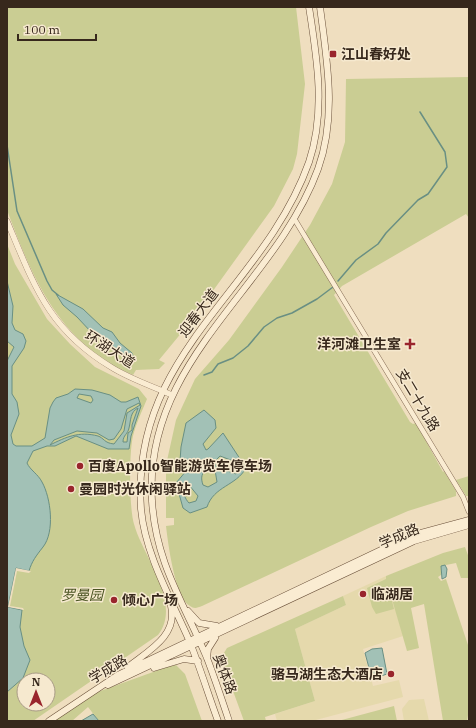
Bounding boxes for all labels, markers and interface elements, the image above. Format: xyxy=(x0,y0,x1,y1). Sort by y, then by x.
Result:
scale bar xyxy=(18,16,96,42)
text: 100 m xyxy=(24,22,60,37)
place label: 江山春好处 xyxy=(341,45,411,63)
marker: 江山春好处 xyxy=(328,49,338,59)
street label: 迎春大道 xyxy=(174,285,222,341)
street label: 环湖大道 xyxy=(82,326,138,372)
place label: 洋河滩卫生室 xyxy=(317,335,401,353)
marker: 洋河滩卫生室 xyxy=(404,338,416,350)
street label: 支二十九路 xyxy=(392,365,444,435)
place label: 百度Apollo智能游览车停车场 xyxy=(88,457,272,475)
marker: 百度Apollo智能游览车停车场 xyxy=(75,461,85,471)
place label: 曼园时光休闲驿站 xyxy=(79,480,191,498)
marker: 曼园时光休闲驿站 xyxy=(66,484,76,494)
street label: 学成路 xyxy=(376,520,422,552)
place label: 临湖居 xyxy=(371,585,413,603)
park label: 罗曼园 xyxy=(61,586,105,604)
marker: 临湖居 xyxy=(358,589,368,599)
place label: 倾心广场 xyxy=(122,591,178,609)
marker: 倾心广场 xyxy=(109,595,119,605)
street label: 学成路 xyxy=(85,650,131,688)
street label: 奥体路 xyxy=(209,651,241,697)
place label: 骆马湖生态大酒店 xyxy=(271,665,383,683)
marker: 骆马湖生态大酒店 xyxy=(386,669,396,679)
north arrow xyxy=(16,672,56,712)
text: N xyxy=(32,675,41,689)

